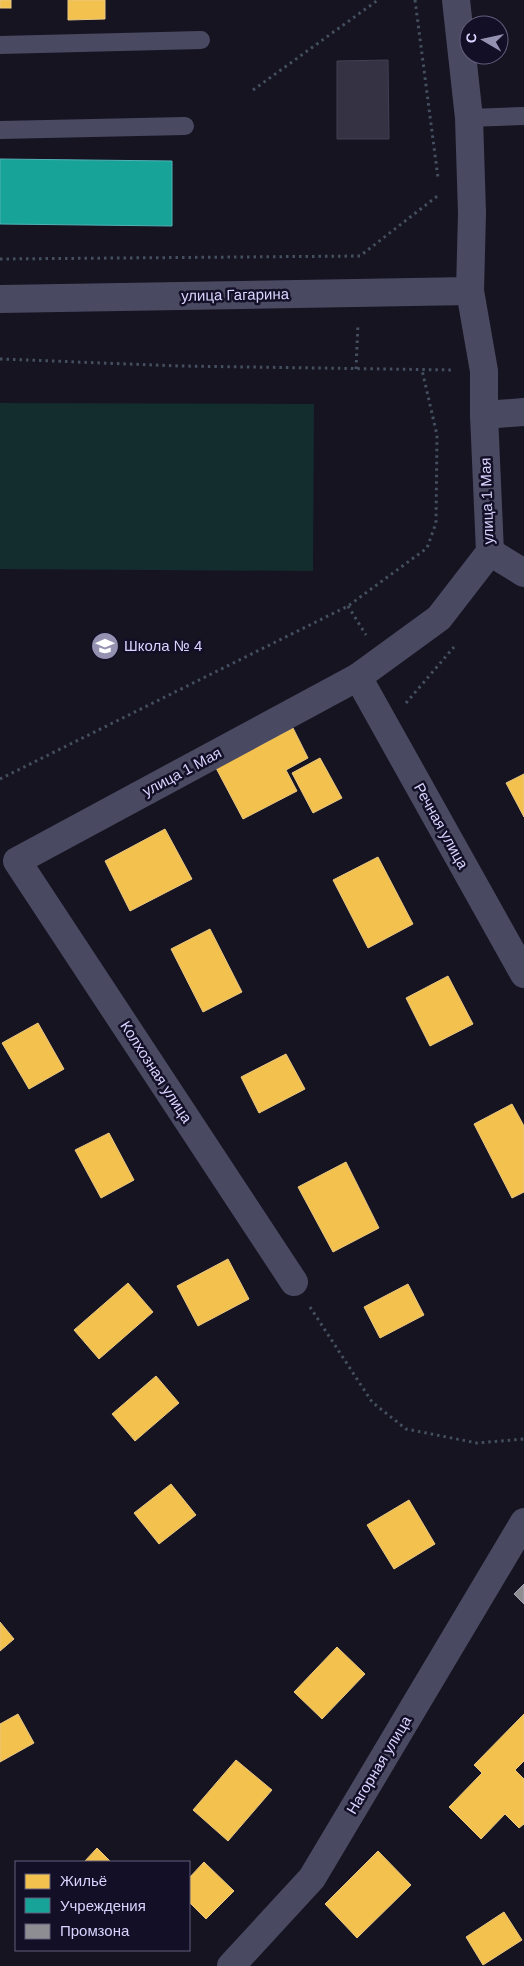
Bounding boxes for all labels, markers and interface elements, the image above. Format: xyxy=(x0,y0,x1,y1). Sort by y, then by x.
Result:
north arrow xyxy=(459,15,509,65)
text: С xyxy=(462,32,480,44)
street label: улица Гагарина xyxy=(181,285,290,304)
street label: улица 1 Мая xyxy=(476,457,497,545)
school or university icon: Школа № 4 xyxy=(90,631,120,661)
place label: Школа № 4 xyxy=(124,637,202,654)
street label: улица 1 Мая xyxy=(139,744,224,799)
street label: Речная улица xyxy=(411,780,472,872)
street label: Колхозная улица xyxy=(117,1018,196,1126)
street label: Нагорная улица xyxy=(343,1712,415,1817)
legend xyxy=(15,1861,190,1951)
text: Жильё xyxy=(60,1872,107,1889)
text: Учреждения xyxy=(60,1897,146,1914)
text: Промзона xyxy=(60,1922,130,1939)

